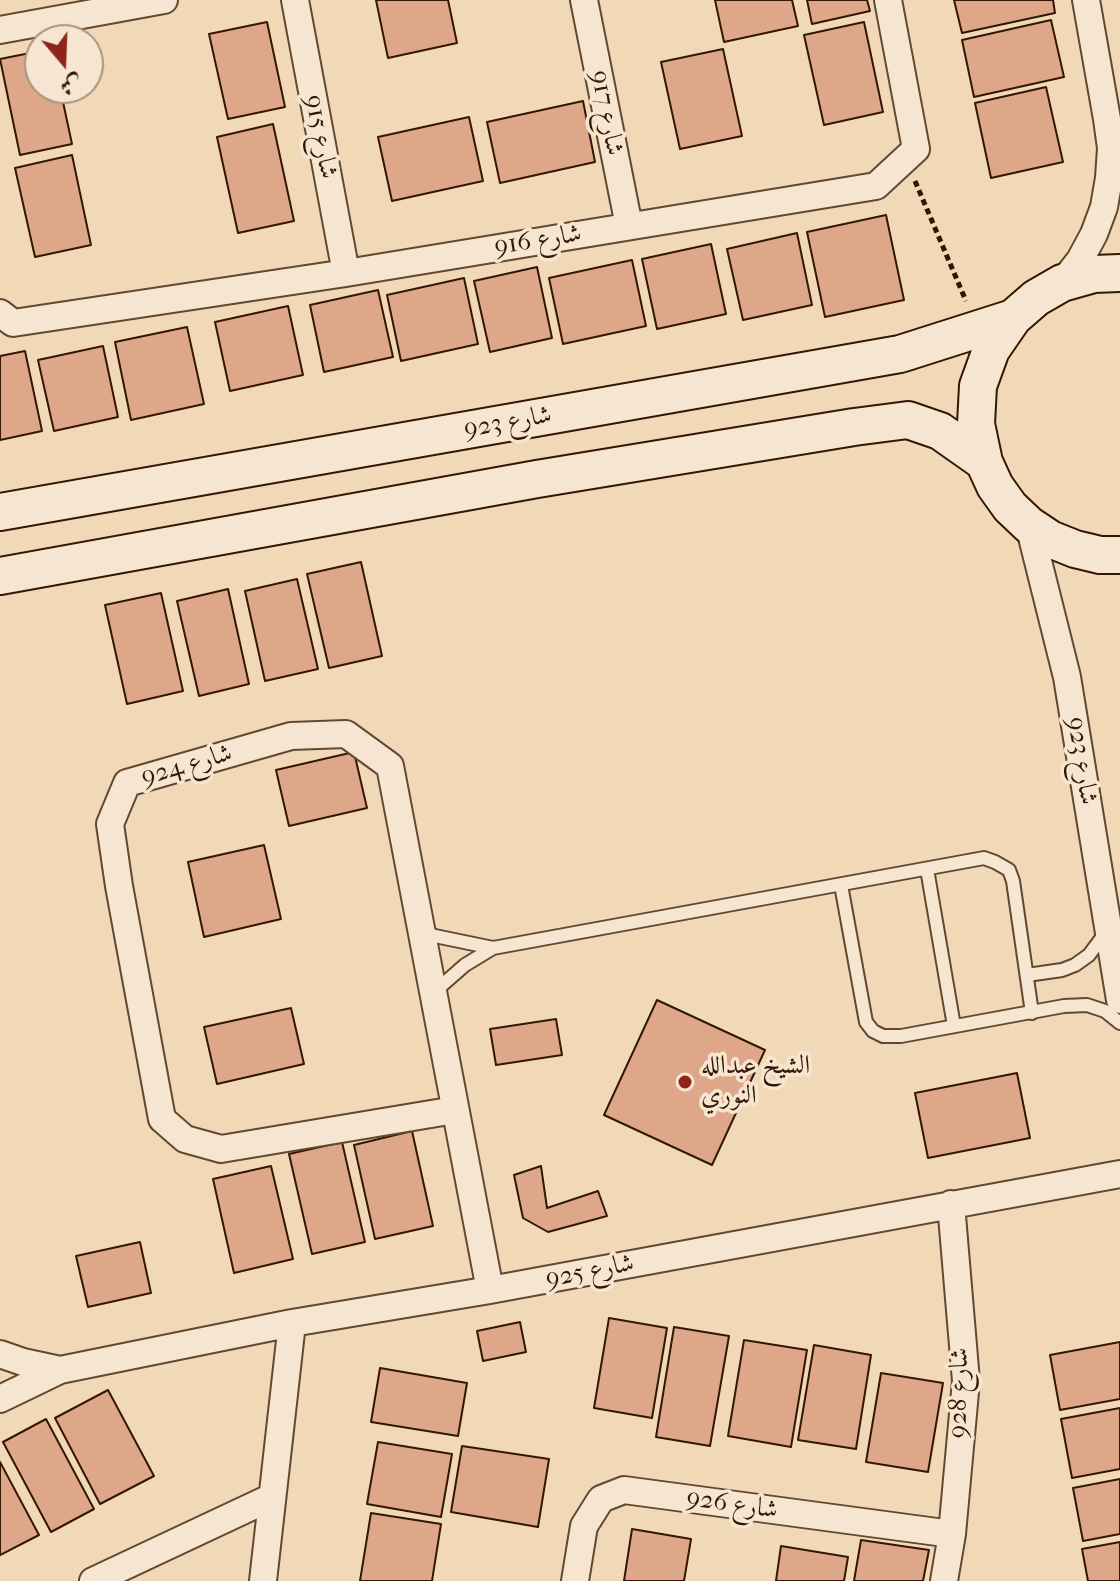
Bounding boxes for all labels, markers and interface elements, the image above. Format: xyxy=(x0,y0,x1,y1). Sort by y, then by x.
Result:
north arrow xyxy=(24,24,104,104)
street label: شارع 917 xyxy=(582,68,630,158)
text: ش xyxy=(57,69,86,101)
street label: شارع 915 xyxy=(297,92,343,182)
street label: شارع 916 xyxy=(492,219,584,263)
street label: شارع 923 xyxy=(462,400,554,446)
street label: شارع 923 xyxy=(1059,715,1103,807)
street label: شارع 924 xyxy=(138,738,236,794)
place label: الشيخ عبدالله النوري xyxy=(701,1051,810,1112)
marker: الشيخ عبدالله النوري xyxy=(676,1073,694,1091)
street label: شارع 925 xyxy=(543,1248,637,1296)
street label: شارع 928 xyxy=(944,1347,976,1439)
street label: شارع 926 xyxy=(684,1483,780,1527)

